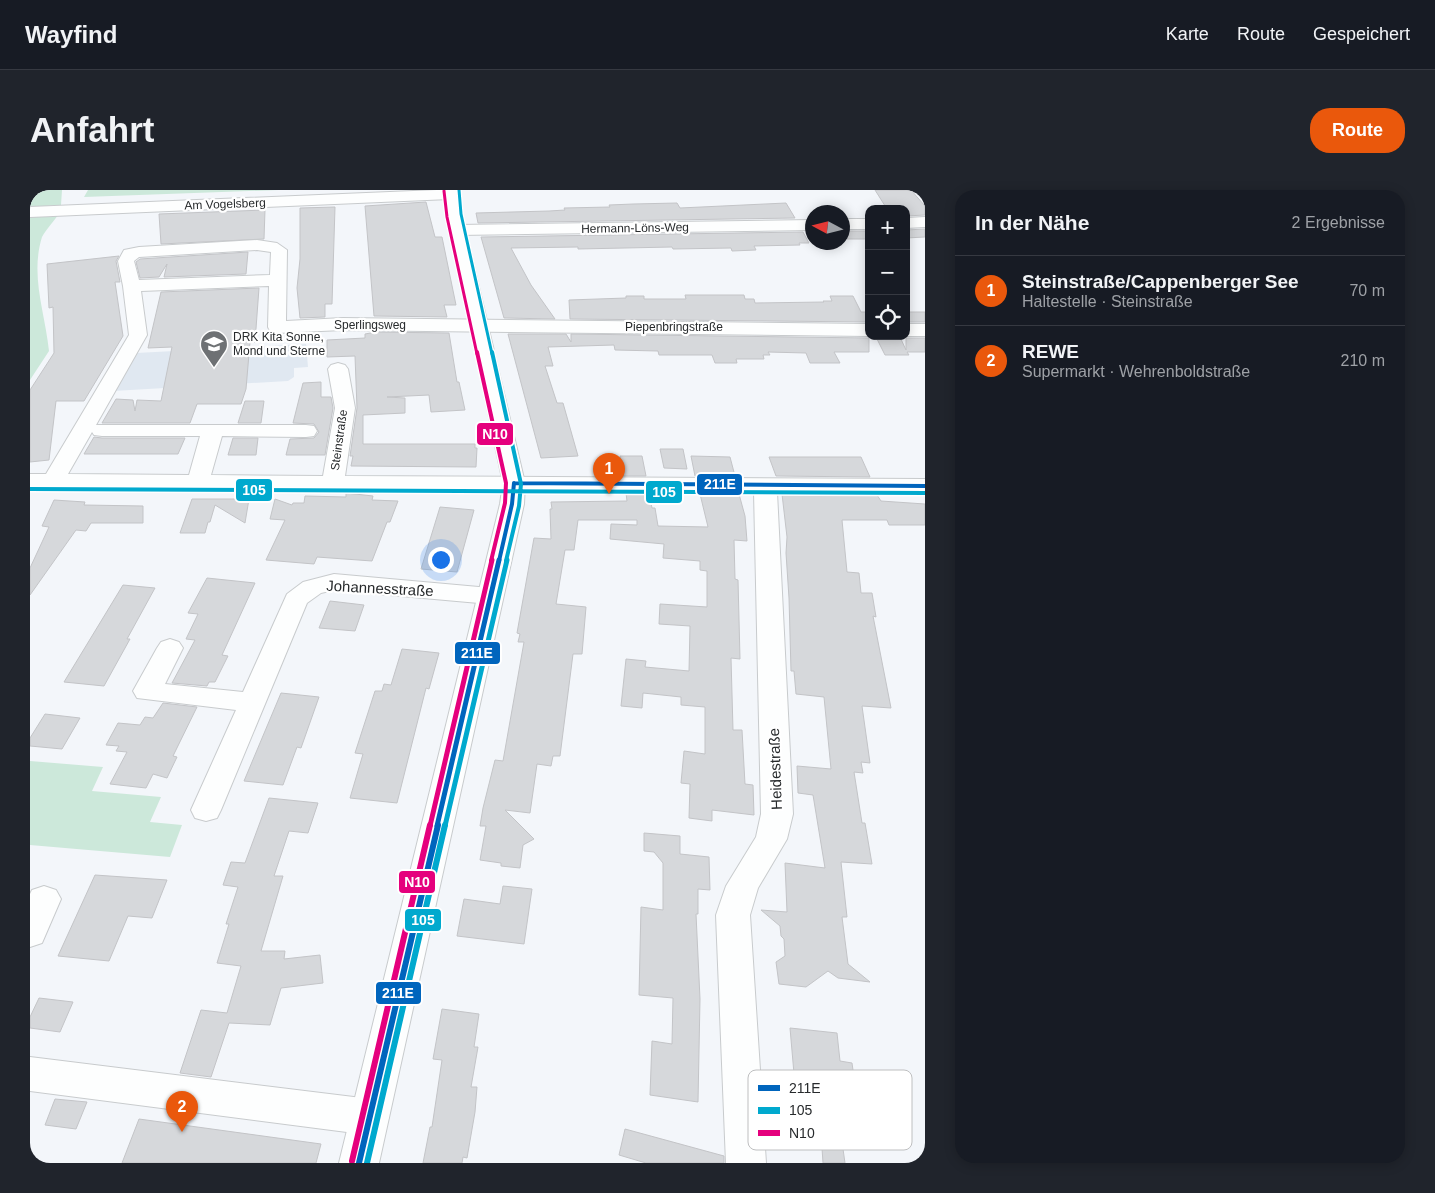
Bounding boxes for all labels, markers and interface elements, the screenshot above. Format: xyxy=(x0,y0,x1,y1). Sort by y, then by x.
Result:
text: Wayfind xyxy=(25,21,117,48)
text: Karte xyxy=(1166,24,1209,44)
text: Route xyxy=(1237,24,1285,44)
text: Gespeichert xyxy=(1313,24,1410,44)
button: Route xyxy=(1310,108,1405,153)
text: Anfahrt xyxy=(30,110,154,149)
street label: Am Vogelsberg xyxy=(184,196,266,212)
north arrow xyxy=(805,205,850,250)
map controls xyxy=(865,205,910,340)
button: + xyxy=(865,205,910,250)
text: In der Nähe xyxy=(975,211,1089,234)
text: 2 Ergebnisse xyxy=(1292,214,1385,231)
street label: Hermann-Löns-Weg xyxy=(581,220,689,236)
button: − xyxy=(865,250,910,295)
text: Steinstraße/Cappenberger See xyxy=(1022,271,1299,292)
text: 1 xyxy=(987,282,995,299)
text: 70 m xyxy=(1349,282,1385,299)
text: Haltestelle · Steinstraße xyxy=(1022,293,1193,310)
button: locate xyxy=(865,295,910,340)
street label: Sperlingsweg xyxy=(334,318,406,332)
street label: Piepenbringstraße xyxy=(625,320,723,334)
school or university icon: DRK Kita Sonne, Mond und Sterne xyxy=(199,329,229,368)
place label: DRK Kita Sonne, Mond und Sterne xyxy=(233,330,325,358)
text: REWE xyxy=(1022,341,1079,362)
text: 2 xyxy=(987,352,995,369)
text: 210 m xyxy=(1341,352,1385,369)
text: Supermarkt · Wehrenboldstraße xyxy=(1022,363,1250,380)
street label: Steinstraße xyxy=(328,408,350,471)
line badge: N10 xyxy=(476,422,514,446)
text: N10 xyxy=(482,426,508,442)
pin: 1 xyxy=(593,453,625,494)
line badge: 211E xyxy=(696,473,743,496)
text: 211E xyxy=(704,476,736,492)
line badge: 105 xyxy=(235,478,273,502)
line badge: 105 xyxy=(645,480,683,504)
text: 105 xyxy=(242,482,266,498)
text: 105 xyxy=(652,484,676,500)
your location xyxy=(428,547,454,573)
street label: Johannesstraße xyxy=(326,577,434,599)
line badge: 211E xyxy=(454,641,501,665)
text: 211E xyxy=(461,645,493,661)
street label: Heidestraße xyxy=(765,728,785,810)
line badge: N10 xyxy=(398,870,436,894)
text: N10 xyxy=(404,874,430,890)
line badge: 105 xyxy=(404,908,442,932)
text: 105 xyxy=(411,912,435,928)
line badge: 211E xyxy=(375,981,422,1005)
text: 211E xyxy=(382,985,414,1001)
legend xyxy=(748,1070,912,1150)
text: 211E xyxy=(789,1080,821,1096)
pin: 2 xyxy=(166,1091,198,1132)
text: 105 xyxy=(789,1102,813,1118)
text: N10 xyxy=(789,1125,815,1141)

